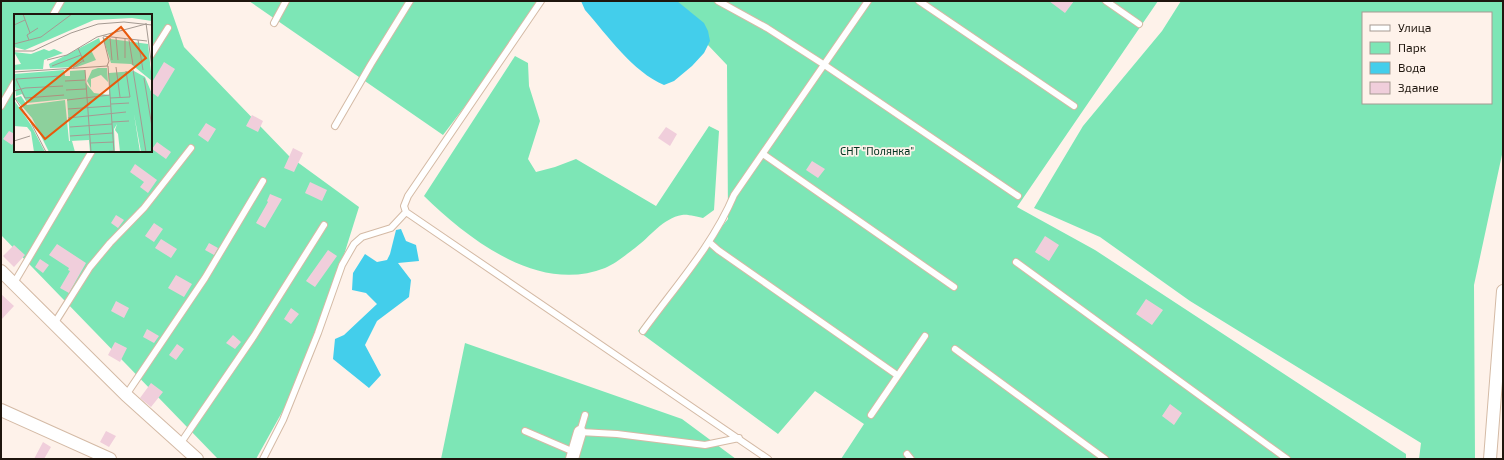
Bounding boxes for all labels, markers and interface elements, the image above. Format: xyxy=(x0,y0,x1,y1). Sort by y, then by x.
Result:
legend xyxy=(1362,12,1492,104)
inset map xyxy=(14,14,152,152)
text: Улица xyxy=(1398,20,1431,34)
text: Парк xyxy=(1398,40,1427,54)
text: Вода xyxy=(1398,60,1426,74)
text: Здание xyxy=(1398,80,1439,94)
park label: СНТ "Полянка" xyxy=(840,144,914,157)

